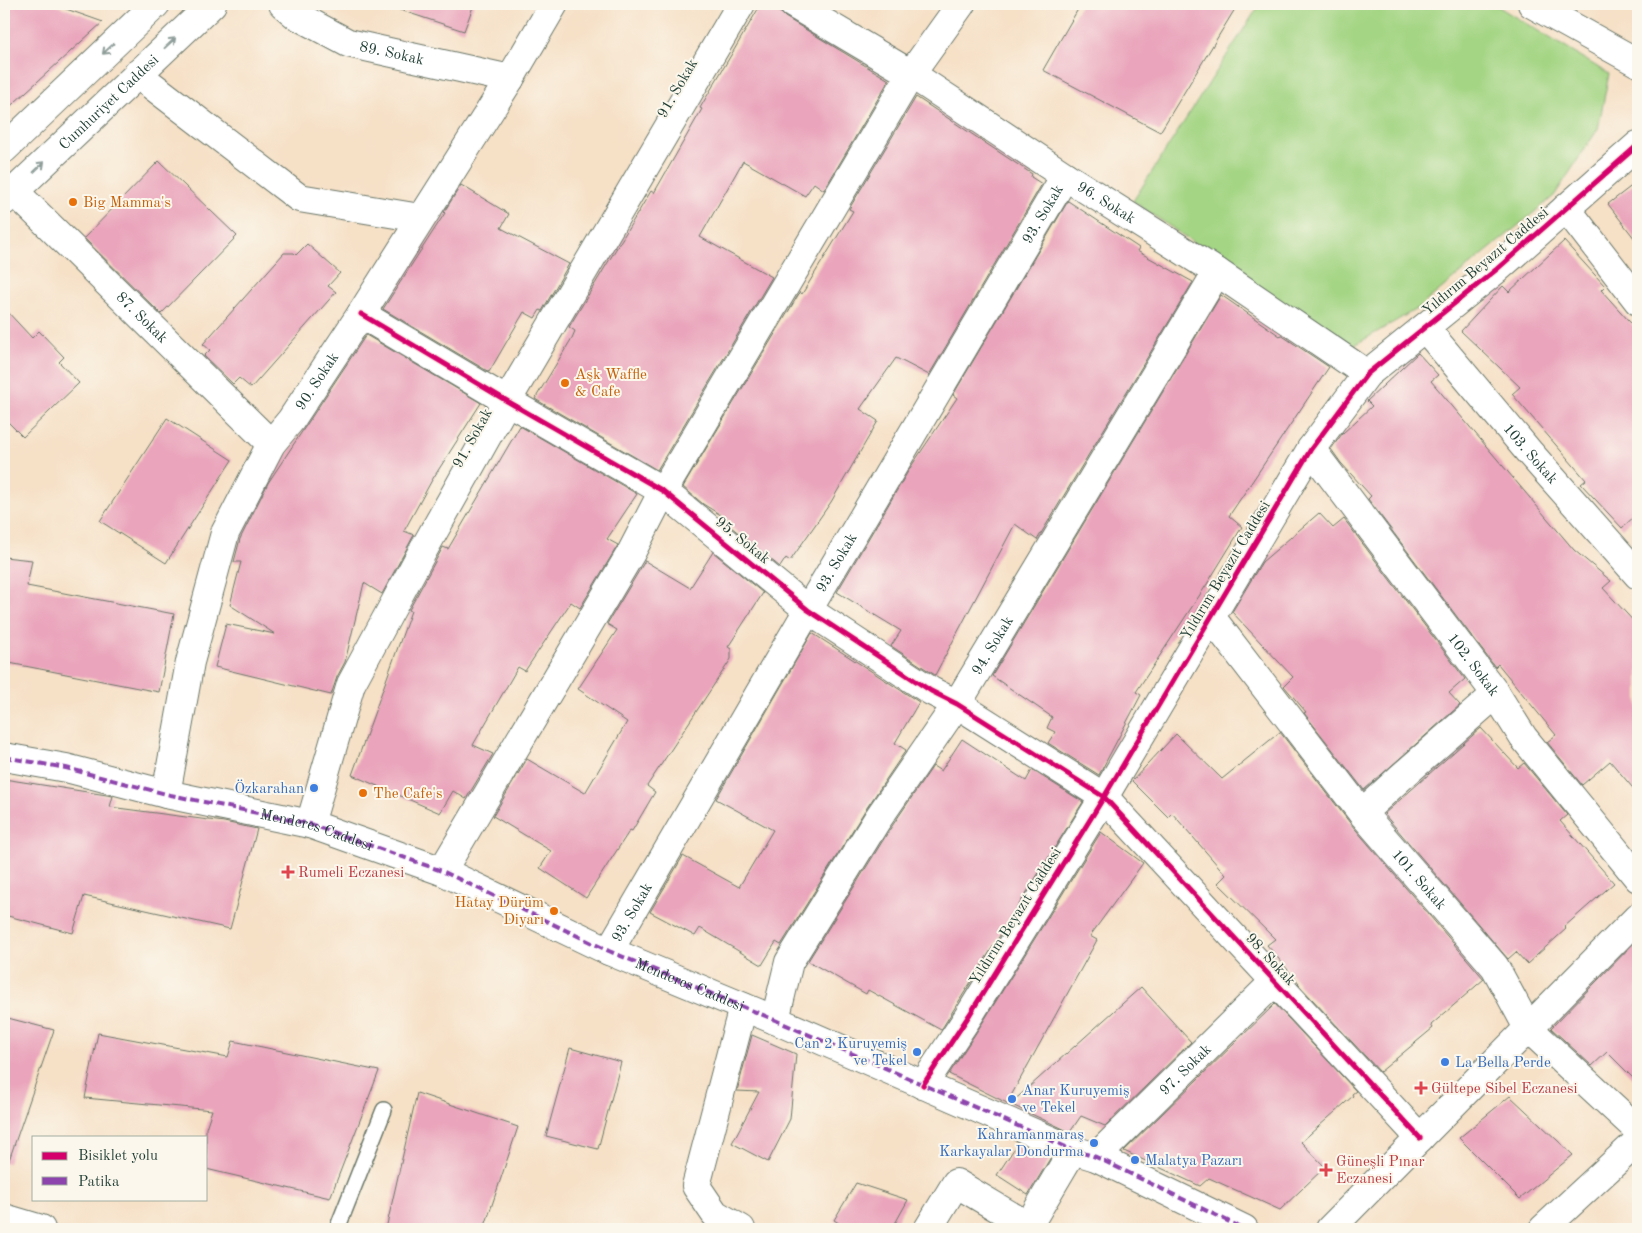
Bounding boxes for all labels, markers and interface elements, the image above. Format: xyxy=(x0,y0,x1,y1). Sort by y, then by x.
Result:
one-way arrow xyxy=(163,37,176,49)
street label: 89. Sokak xyxy=(358,40,425,69)
one-way arrow xyxy=(101,43,114,55)
street label: Cumhuriyet Caddesi xyxy=(57,53,162,153)
street label: 91. Sokak xyxy=(655,56,701,121)
one-way arrow xyxy=(33,161,46,173)
street label: 96. Sokak xyxy=(1074,180,1138,227)
street label: 93. Sokak xyxy=(1021,183,1067,247)
marker: Big Mamma's xyxy=(67,196,79,208)
place label: Big Mamma's xyxy=(83,196,171,211)
street label: Yıldırım Beyazıt Caddesi xyxy=(1420,205,1552,319)
street label: 87. Sokak xyxy=(113,290,170,347)
street label: 90. Sokak xyxy=(294,350,342,413)
place label: Aşk Waffle & Cafe xyxy=(575,368,647,400)
marker: Aşk Waffle & Cafe xyxy=(559,377,571,389)
street label: 91. Sokak xyxy=(451,406,496,471)
street label: 103. Sokak xyxy=(1500,421,1560,488)
street label: Yıldırım Beyazıt Caddesi xyxy=(1179,499,1274,643)
street label: 95. Sokak xyxy=(712,515,772,568)
street label: 93. Sokak xyxy=(814,531,861,595)
street label: 94. Sokak xyxy=(970,614,1017,678)
street label: 102. Sokak xyxy=(1444,631,1501,700)
place label: Özkarahan xyxy=(234,779,304,797)
marker: Özkarahan xyxy=(308,782,320,794)
marker: The Cafe's xyxy=(357,787,369,799)
place label: The Cafe's xyxy=(373,787,442,802)
street label: Menderes Caddesi xyxy=(258,808,374,855)
street label: Yıldırım Beyazıt Caddesi xyxy=(968,845,1065,988)
street label: 101. Sokak xyxy=(1388,847,1448,913)
marker: Rumeli Eczanesi xyxy=(282,866,294,878)
place label: Rumeli Eczanesi xyxy=(298,866,404,881)
street label: 93. Sokak xyxy=(610,881,656,945)
place label: Hatay Dürüm Diyarı xyxy=(454,896,544,928)
marker: Hatay Dürüm Diyarı xyxy=(548,905,560,917)
street label: 98. Sokak xyxy=(1242,931,1298,989)
street label: Menderes Caddesi xyxy=(632,957,746,1015)
place label: Can 2 Kuruyemiş ve Tekel xyxy=(794,1037,907,1069)
street label: 97. Sokak xyxy=(1158,1042,1215,1099)
marker: Can 2 Kuruyemiş ve Tekel xyxy=(911,1046,923,1058)
marker: La Bella Perde xyxy=(1439,1056,1451,1068)
place label: La Bella Perde xyxy=(1455,1056,1551,1071)
marker: Gültepe Sibel Eczanesi xyxy=(1415,1082,1427,1094)
place label: Gültepe Sibel Eczanesi xyxy=(1431,1082,1578,1097)
place label: Anar Kuruyemiş ve Tekel xyxy=(1022,1084,1129,1116)
marker: Anar Kuruyemiş ve Tekel xyxy=(1006,1093,1018,1105)
place label: Kahramanmaraş Karkayalar Dondurma xyxy=(939,1128,1085,1160)
legend xyxy=(32,1136,208,1200)
marker: Kahramanmaraş Karkayalar Dondurma xyxy=(1088,1137,1100,1149)
text: Bisiklet yolu xyxy=(78,1149,158,1164)
marker: Malatya Pazarı xyxy=(1129,1154,1141,1166)
place label: Malatya Pazarı xyxy=(1145,1154,1242,1169)
place label: Güneşli Pınar Eczanesi xyxy=(1336,1155,1425,1187)
marker: Güneşli Pınar Eczanesi xyxy=(1320,1164,1332,1176)
text: Patika xyxy=(78,1175,120,1190)

